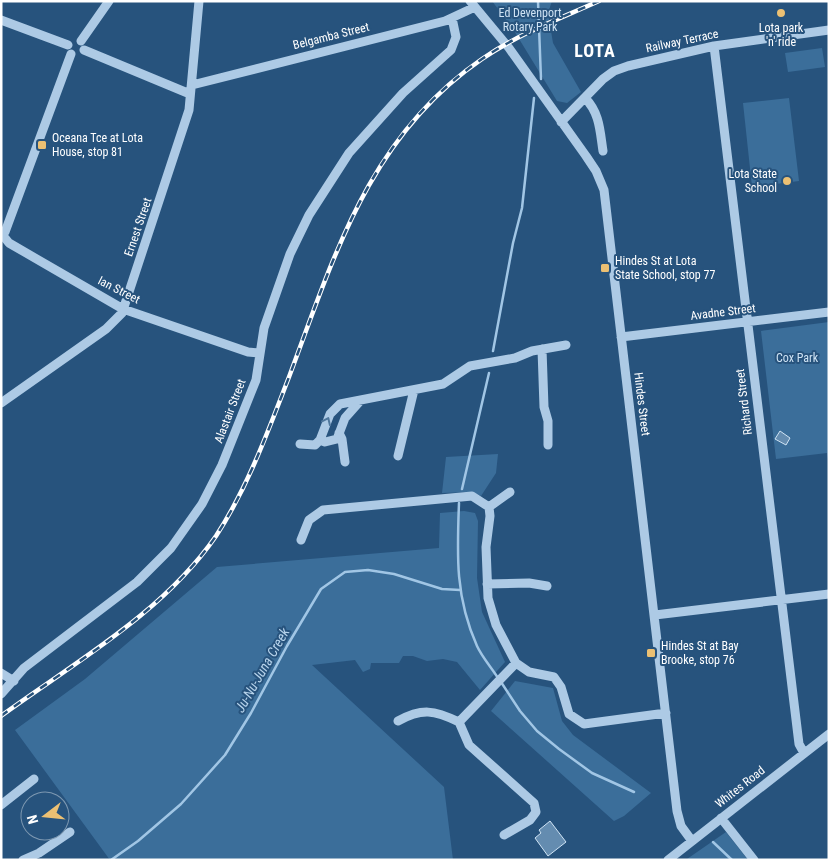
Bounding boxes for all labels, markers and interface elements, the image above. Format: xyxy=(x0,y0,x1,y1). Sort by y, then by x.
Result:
park label: Ed Devenport Rotary Park xyxy=(499,6,562,34)
marker: Lota park 'n' ride xyxy=(775,7,787,19)
street label: Belgamba Street xyxy=(291,20,371,52)
place label: Lota park 'n' ride xyxy=(759,21,804,49)
street label: Railway Terrace xyxy=(644,26,720,56)
district label: LOTA xyxy=(574,40,616,61)
place label: Oceana Tce at Lota House, stop 81 xyxy=(52,131,143,159)
marker: Oceana Tce at Lota House, stop 81 xyxy=(36,139,48,151)
place label: Lota State School xyxy=(729,167,777,195)
marker: Lota State School xyxy=(781,175,793,187)
street label: Ernest Street xyxy=(121,195,155,258)
place label: Hindes St at Lota State School, stop 77 xyxy=(615,254,715,282)
marker: Hindes St at Lota State School, stop 77 xyxy=(599,262,611,274)
street label: Ian Street xyxy=(96,273,143,307)
street label: Avadne Street xyxy=(690,301,757,323)
park label: Cox Park xyxy=(776,351,819,365)
street label: Richard Street xyxy=(733,368,755,436)
street label: Hindes Street xyxy=(631,371,653,437)
street label: Alastair Street xyxy=(211,377,249,445)
one-way arrow xyxy=(321,418,331,427)
water label: Ju-Nu-Juna Creek xyxy=(231,624,293,715)
place label: Hindes St at Bay Brooke, stop 76 xyxy=(661,639,739,667)
marker: Hindes St at Bay Brooke, stop 76 xyxy=(645,647,657,659)
street label: Whites Road xyxy=(712,763,768,811)
north arrow xyxy=(20,791,70,841)
text: N xyxy=(24,813,41,826)

